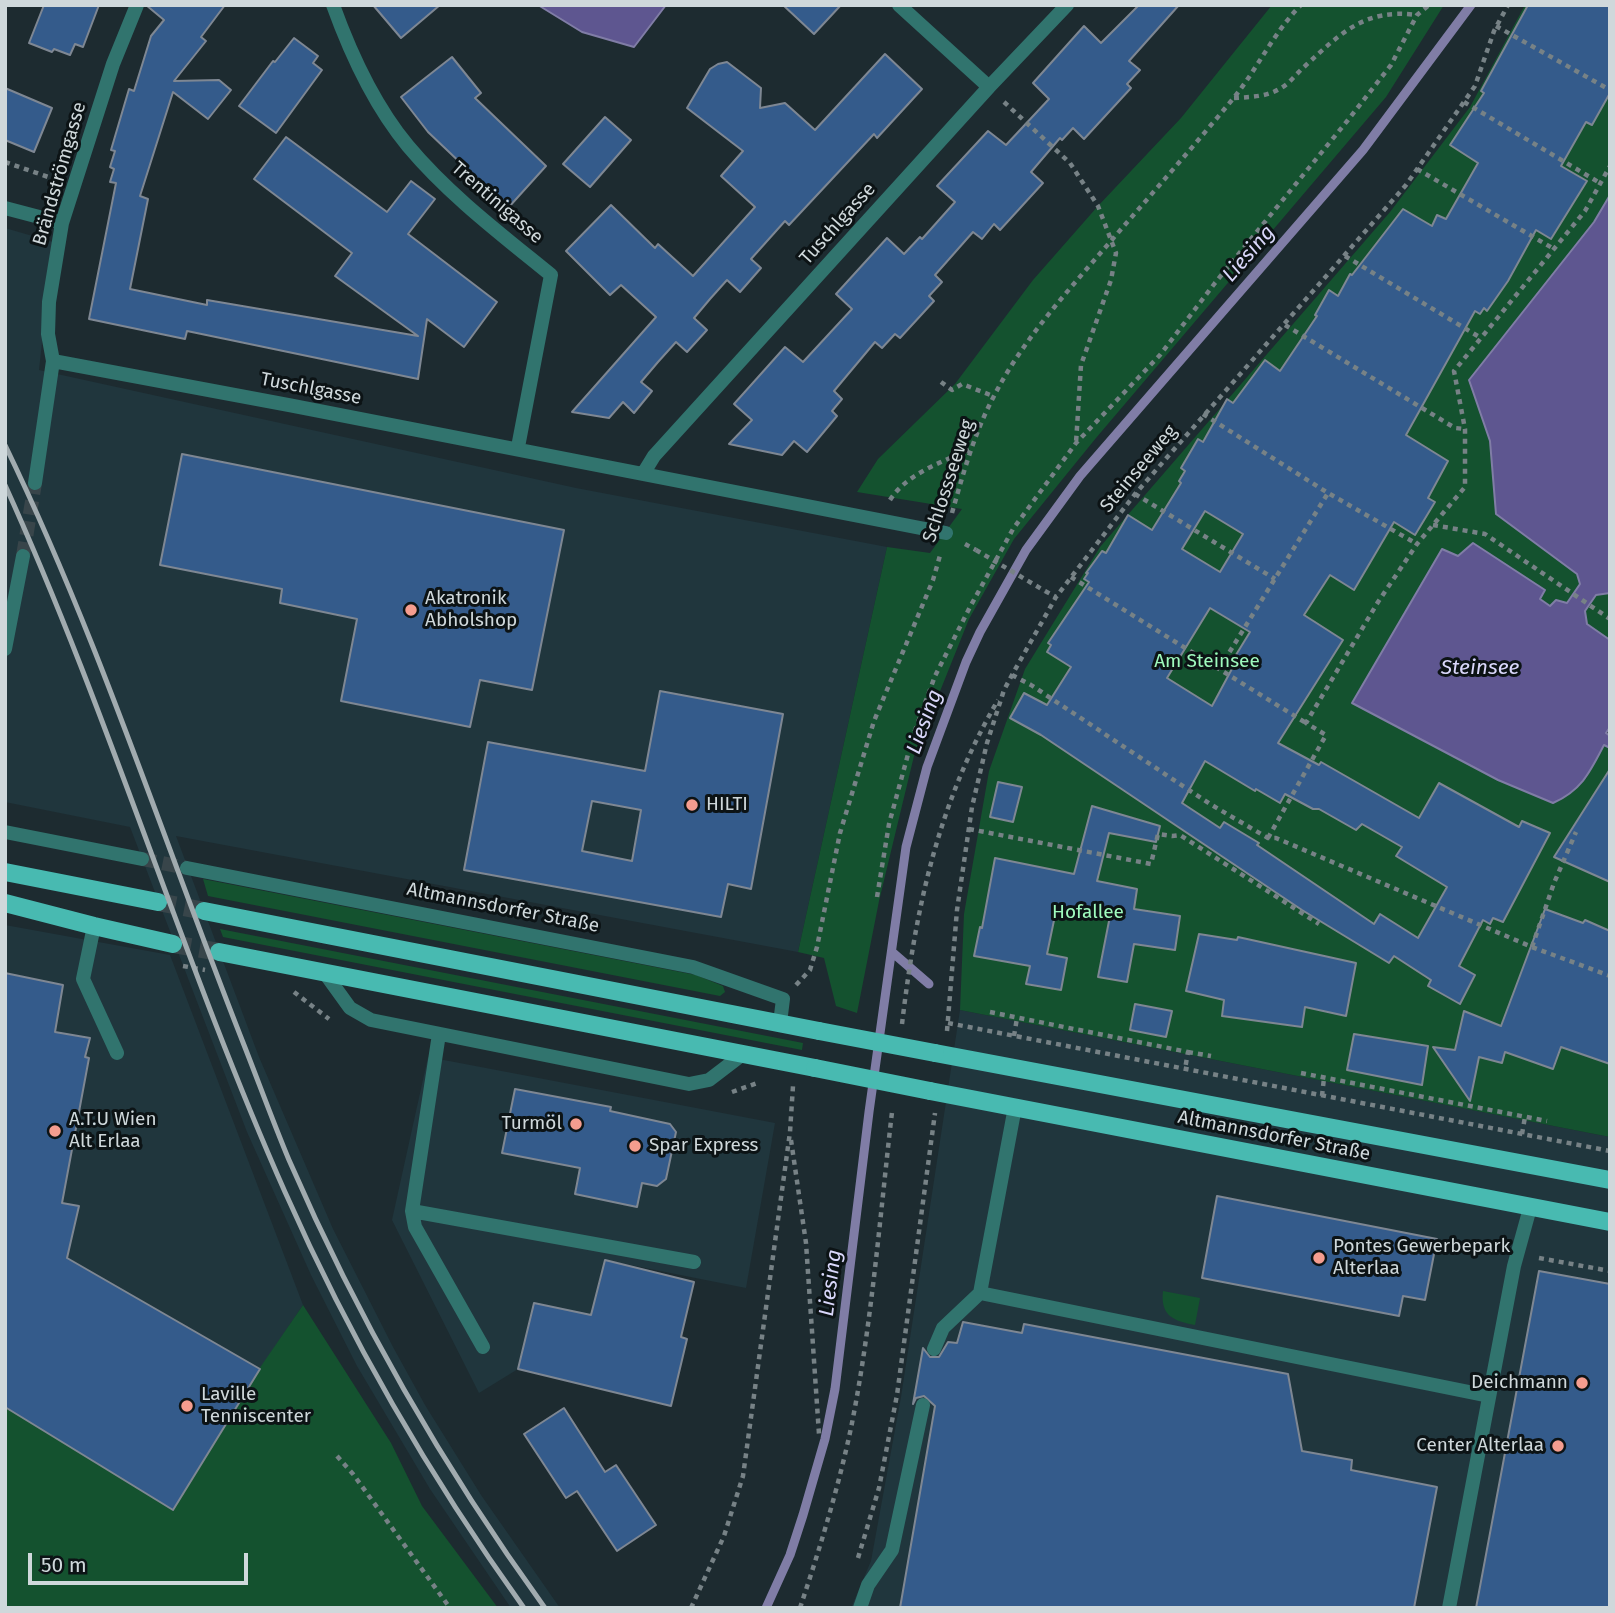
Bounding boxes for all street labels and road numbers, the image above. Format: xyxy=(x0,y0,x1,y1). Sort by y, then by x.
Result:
street label: Brändströmgasse xyxy=(29,99,91,249)
street label: Trentinigasse xyxy=(447,157,547,249)
street label: Tuschlgasse xyxy=(795,178,881,270)
street label: Tuschlgasse xyxy=(259,368,363,410)
street label: Schlossseeweg xyxy=(918,417,980,545)
street label: Steinseeweg xyxy=(1096,421,1182,517)
street label: Altmannsdorfer Straße xyxy=(405,878,601,938)
street label: Altmannsdorfer Straße xyxy=(1176,1106,1372,1166)

